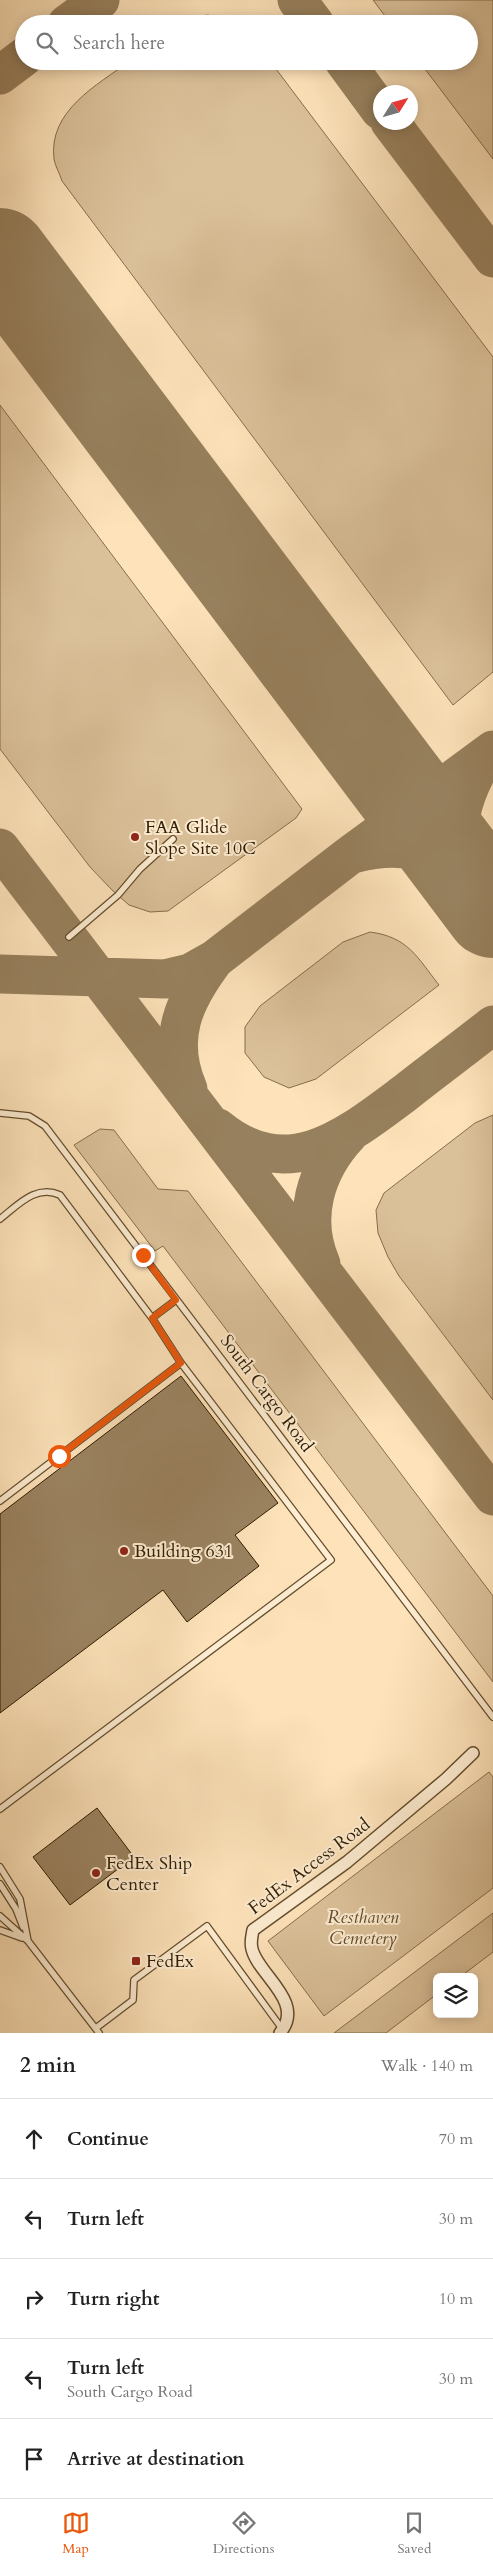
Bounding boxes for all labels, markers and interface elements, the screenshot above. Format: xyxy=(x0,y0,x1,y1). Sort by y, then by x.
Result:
search box xyxy=(15,15,478,70)
icon: search xyxy=(33,29,61,57)
text: Search here xyxy=(73,30,165,56)
north arrow xyxy=(373,85,418,130)
place label: FAA Glide Slope Site 10C xyxy=(145,815,256,861)
marker: FAA Glide Slope Site 10C xyxy=(129,831,141,843)
route end xyxy=(132,1244,155,1267)
street label: South Cargo Road xyxy=(214,1329,319,1458)
route start xyxy=(48,1445,71,1468)
place label: Building 631 xyxy=(134,1539,233,1564)
marker: Building 631 xyxy=(118,1545,130,1557)
street label: FedEx Access Road xyxy=(243,1812,376,1921)
place label: FedEx Ship Center xyxy=(106,1851,192,1897)
marker: FedEx Ship Center xyxy=(90,1867,102,1879)
park label: Resthaven Cemetery xyxy=(327,1905,399,1951)
place label: FedEx xyxy=(146,1949,194,1974)
marker: FedEx xyxy=(130,1955,142,1967)
map controls xyxy=(433,1973,478,2018)
button: layers xyxy=(433,1973,478,2018)
text: 2 min xyxy=(20,2051,76,2080)
text: Walk · 140 m xyxy=(381,2055,473,2077)
icon: ahead xyxy=(20,2125,48,2153)
text: Continue xyxy=(67,2126,149,2152)
text: 70 m xyxy=(439,2128,473,2150)
icon: left xyxy=(20,2205,48,2233)
text: Turn left xyxy=(67,2206,144,2232)
text: 30 m xyxy=(439,2208,473,2230)
icon: right xyxy=(20,2285,48,2313)
text: Turn right xyxy=(67,2286,159,2312)
text: 10 m xyxy=(439,2288,473,2310)
text: Turn left xyxy=(67,2355,144,2381)
icon: left xyxy=(20,2365,48,2393)
text: 30 m xyxy=(439,2368,473,2390)
text: South Cargo Road xyxy=(67,2381,193,2403)
icon: arrive xyxy=(20,2445,48,2473)
text: Arrive at destination xyxy=(67,2446,244,2472)
tab: Map xyxy=(62,2509,90,2558)
tab: Directions xyxy=(213,2509,274,2558)
tab: Saved xyxy=(397,2509,431,2558)

